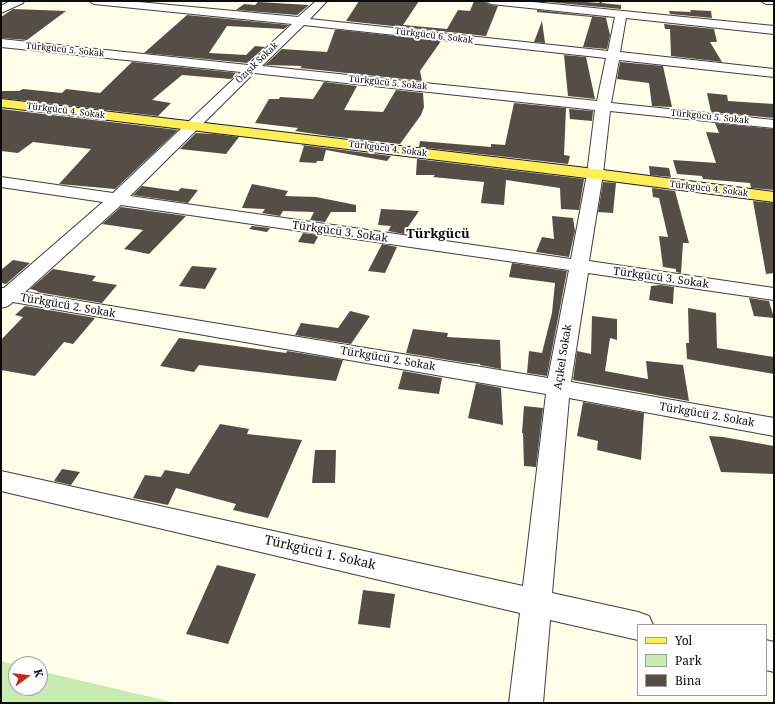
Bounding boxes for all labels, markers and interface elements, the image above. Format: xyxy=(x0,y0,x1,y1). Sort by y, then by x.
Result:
street label: Türkgücü 6. Sokak xyxy=(394,26,474,46)
street label: Özışık Sokak xyxy=(234,40,280,86)
street label: Türkgücü 5. Sokak xyxy=(25,41,105,59)
street label: Türkgücü 5. Sokak xyxy=(348,74,428,92)
street label: Türkgücü 4. Sokak xyxy=(26,101,106,121)
street label: Türkgücü 5. Sokak xyxy=(670,108,750,126)
street label: Türkgücü 4. Sokak xyxy=(348,139,428,159)
street label: Türkgücü 4. Sokak xyxy=(669,179,749,199)
street label: Türkgücü 3. Sokak xyxy=(291,219,389,245)
district label: Türkgücü xyxy=(406,226,470,242)
street label: Türkgücü 3. Sokak xyxy=(612,265,710,291)
street label: Türkgücü 2. Sokak xyxy=(19,291,117,321)
street label: Açıkel Sokak xyxy=(551,323,575,391)
street label: Türkgücü 2. Sokak xyxy=(339,344,437,374)
street label: Türkgücü 2. Sokak xyxy=(658,400,756,430)
street label: Türkgücü 1. Sokak xyxy=(263,533,377,573)
legend xyxy=(637,624,767,696)
text: Yol xyxy=(675,632,692,649)
text: Park xyxy=(675,652,702,669)
north arrow xyxy=(8,656,48,696)
text: K xyxy=(31,667,47,679)
text: Bina xyxy=(675,672,701,689)

